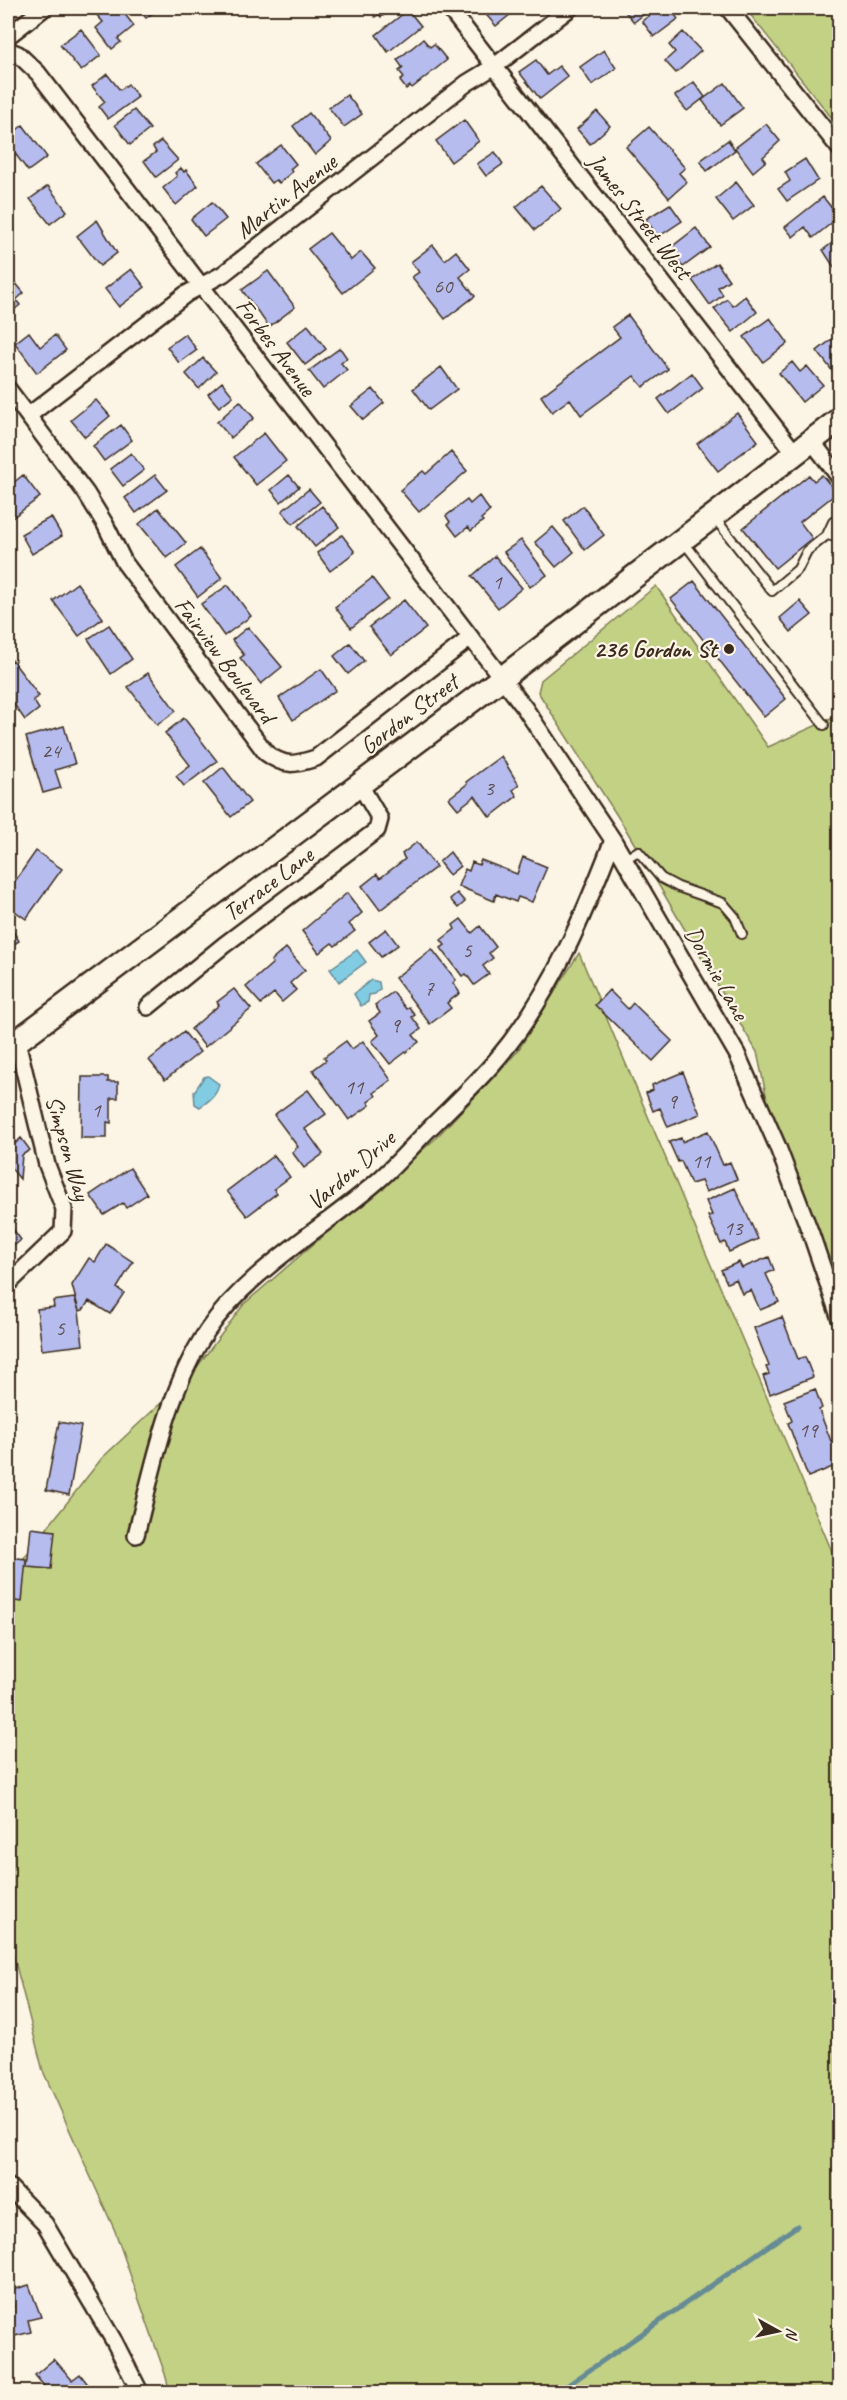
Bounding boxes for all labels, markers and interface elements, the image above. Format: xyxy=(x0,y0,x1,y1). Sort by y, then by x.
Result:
street label: Martin Avenue xyxy=(229,146,344,245)
street label: James Street West xyxy=(581,146,700,287)
house number: 60 xyxy=(434,273,454,299)
street label: Forbes Avenue xyxy=(229,292,324,404)
house number: 1 xyxy=(492,569,503,595)
street label: Fairview Boulevard xyxy=(168,591,284,732)
place label: 236 Gordon St xyxy=(594,634,720,664)
marker: 236 Gordon St xyxy=(722,642,736,656)
street label: Gordon Street xyxy=(354,665,467,761)
house number: 24 xyxy=(42,738,63,764)
house number: 3 xyxy=(484,775,495,801)
street label: Terrace Lane xyxy=(217,839,321,928)
street label: Dormie Lane xyxy=(678,921,757,1027)
house number: 5 xyxy=(462,937,473,963)
house number: 7 xyxy=(424,975,435,1001)
house number: 9 xyxy=(390,1012,401,1038)
house number: 11 xyxy=(345,1074,365,1100)
house number: 9 xyxy=(667,1088,678,1114)
street label: Simpson Way xyxy=(39,1092,98,1206)
house number: 1 xyxy=(91,1097,102,1123)
street label: Vardon Drive xyxy=(301,1122,403,1216)
house number: 11 xyxy=(692,1148,712,1174)
house number: 13 xyxy=(724,1215,744,1241)
house number: 5 xyxy=(55,1315,66,1341)
house number: 19 xyxy=(799,1417,819,1443)
north arrow xyxy=(748,2301,808,2361)
text: N xyxy=(781,2327,802,2342)

